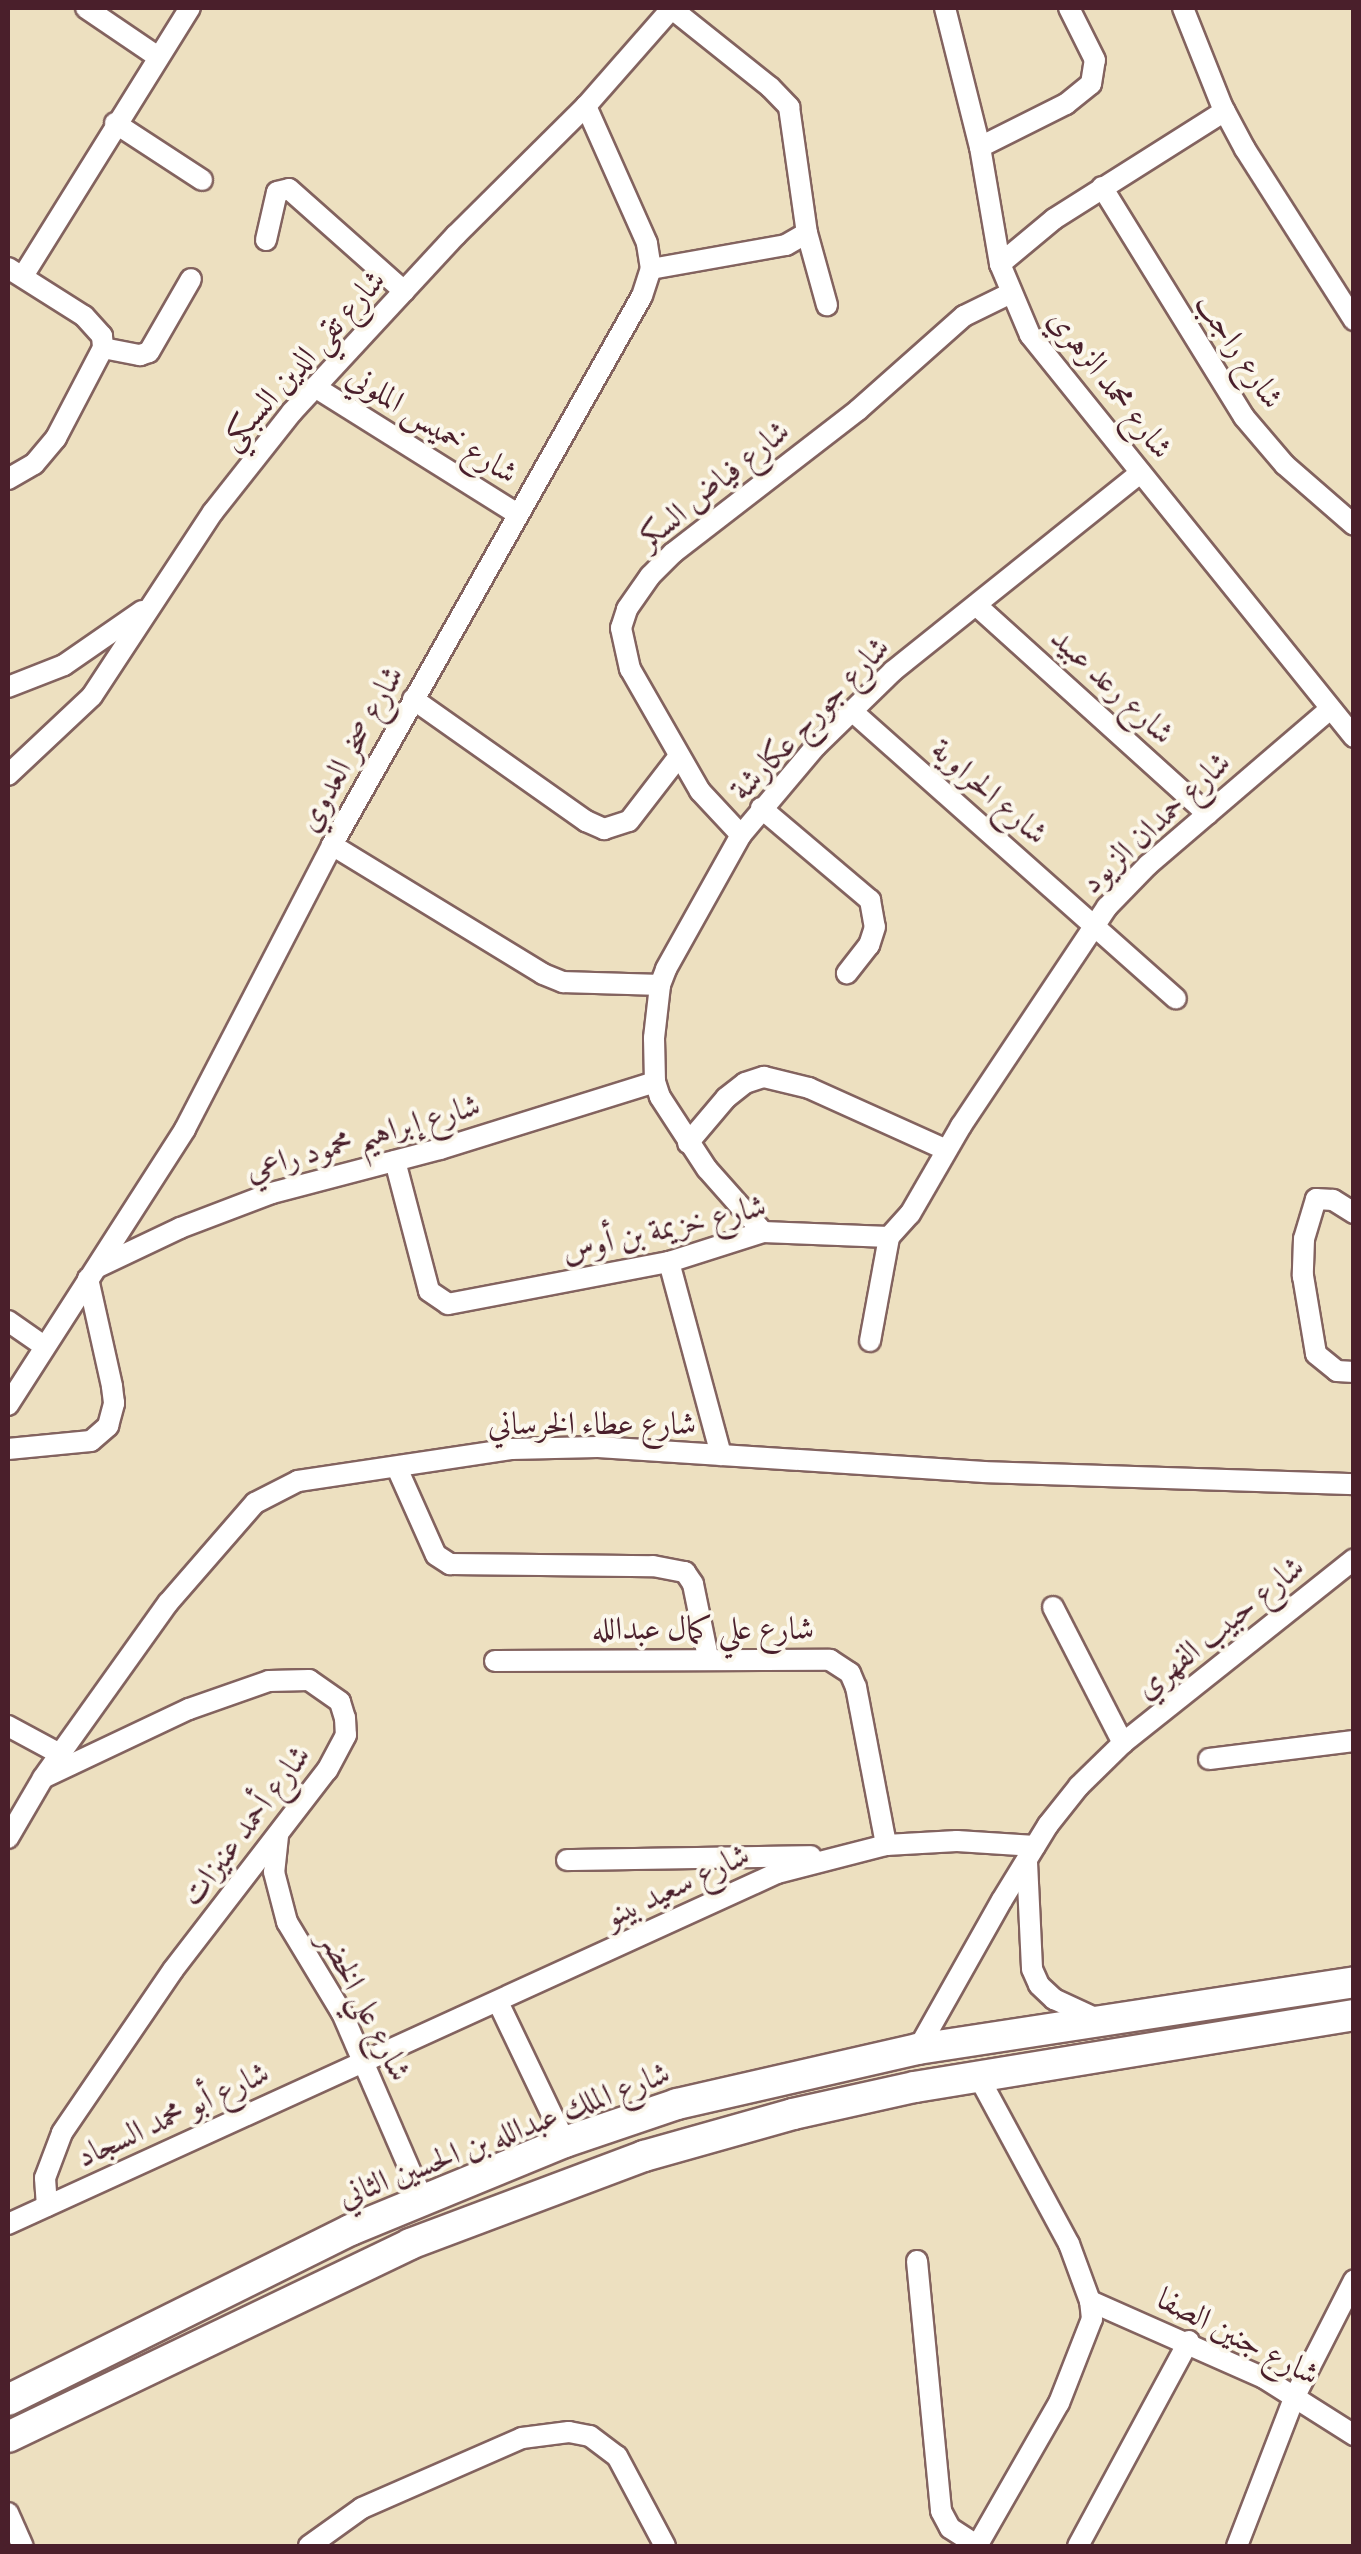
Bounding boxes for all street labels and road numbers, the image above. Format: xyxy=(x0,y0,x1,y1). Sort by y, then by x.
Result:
street label: شارع تقي الدين السبكي xyxy=(212,262,394,458)
street label: شارع راجب xyxy=(1186,286,1292,416)
street label: شارع محمد الزهري xyxy=(1039,301,1181,467)
street label: شارع خميس الملوني xyxy=(339,357,525,493)
street label: شارع فياض السكر xyxy=(630,412,798,558)
street label: شارع رعد عبيد xyxy=(1042,619,1182,753)
street label: شارع جورج عكارشة xyxy=(722,629,898,809)
street label: شارع صخر العدوي xyxy=(290,659,412,839)
street label: شارع الحراوية xyxy=(923,731,1055,853)
street label: شارع حمدان الزيود xyxy=(1073,744,1239,902)
street label: شارع إبراهيم محمود راعي xyxy=(241,1086,485,1190)
street label: شارع خزيمة بن أوس xyxy=(558,1187,770,1271)
street label: شارع عطاء الخرساني xyxy=(488,1405,696,1443)
street label: شارع حبيب الفهري xyxy=(1128,1548,1312,1708)
street label: شارع علي كمال عبدالله xyxy=(592,1610,814,1648)
street label: شارع أحمد عنيزات xyxy=(173,1738,319,1914)
street label: شارع سعيد بينو xyxy=(598,1836,756,1936)
street label: شارع علي الخضر xyxy=(311,1924,419,2088)
street label: شارع أبو محمد السجاد xyxy=(71,2054,275,2176)
street label: شارع الملك عبدالله بن الحسين الثاني xyxy=(333,2054,675,2216)
street label: شارع جنين الصفا xyxy=(1150,2280,1326,2394)

